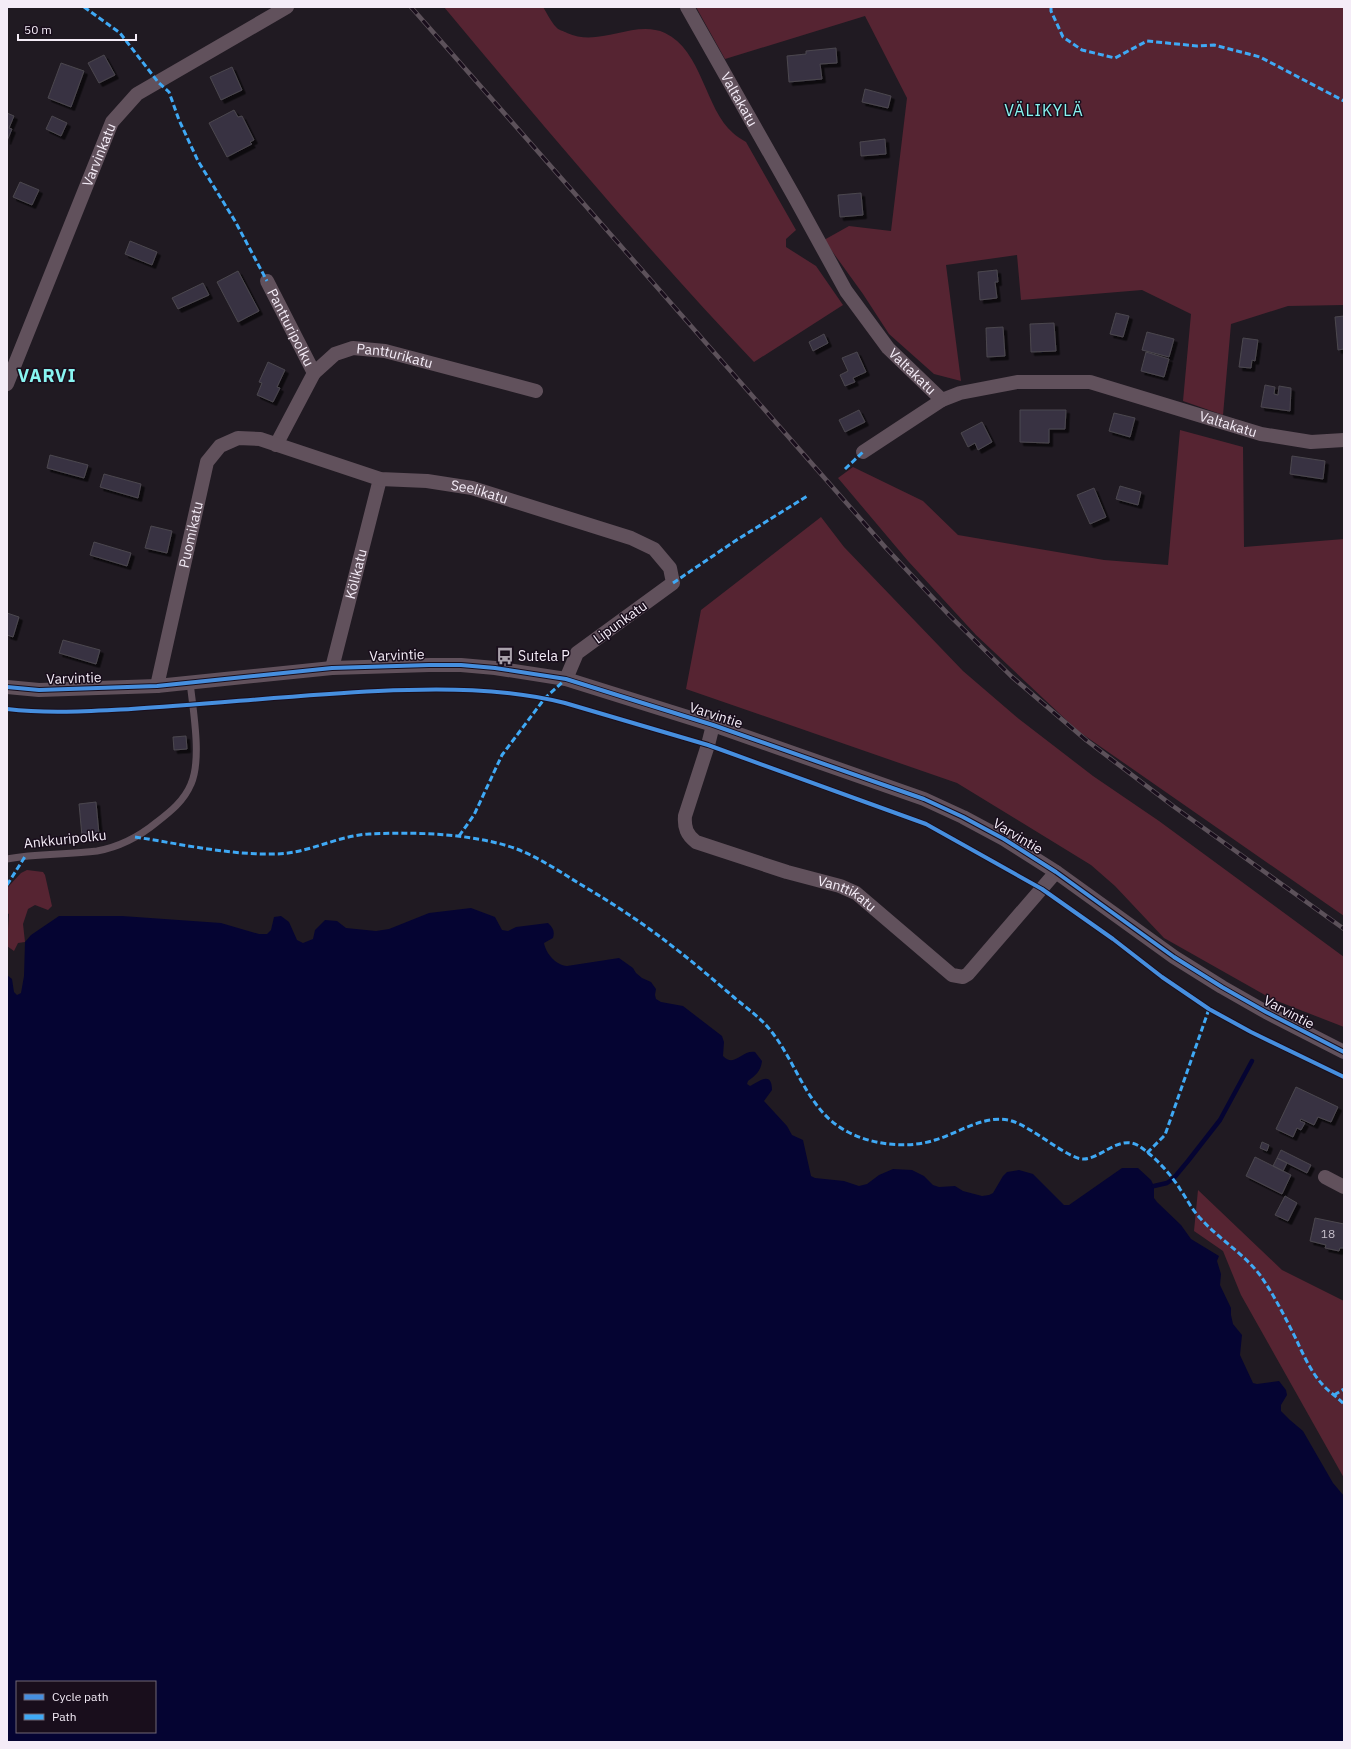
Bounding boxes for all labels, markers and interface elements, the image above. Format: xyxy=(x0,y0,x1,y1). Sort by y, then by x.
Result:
scale bar xyxy=(18,16,136,42)
text: 50 m xyxy=(24,22,52,37)
street label: Valtakatu xyxy=(717,69,762,130)
district label: VÄLIKYLÄ xyxy=(1004,100,1084,120)
street label: Varvinkatu xyxy=(78,120,120,189)
street label: Pantturipolku xyxy=(263,285,318,369)
street label: Pantturikatu xyxy=(356,339,435,372)
street label: Valtakatu xyxy=(885,344,940,398)
district label: VARVI xyxy=(17,364,77,387)
street label: Valtakatu xyxy=(1197,407,1259,441)
street label: Seelikatu xyxy=(450,476,510,508)
street label: Puomikatu xyxy=(175,500,207,570)
street label: Kölikatu xyxy=(341,547,371,601)
street label: Lipunkatu xyxy=(590,596,650,648)
street label: Varvintie xyxy=(369,645,425,665)
bus stop icon: Sutela P xyxy=(495,646,515,666)
place label: Sutela P xyxy=(518,647,570,665)
street label: Varvintie xyxy=(46,668,102,688)
street label: Varvintie xyxy=(687,698,745,732)
street label: Varvintie xyxy=(990,814,1047,858)
street label: Ankkuripolku xyxy=(23,826,107,852)
street label: Vanttikatu xyxy=(816,871,880,916)
street label: Varvintie xyxy=(1260,991,1318,1033)
house number: 18 xyxy=(1321,1226,1335,1241)
legend xyxy=(16,1681,156,1733)
text: Cycle path xyxy=(52,1689,109,1704)
text: Path xyxy=(52,1709,77,1724)

